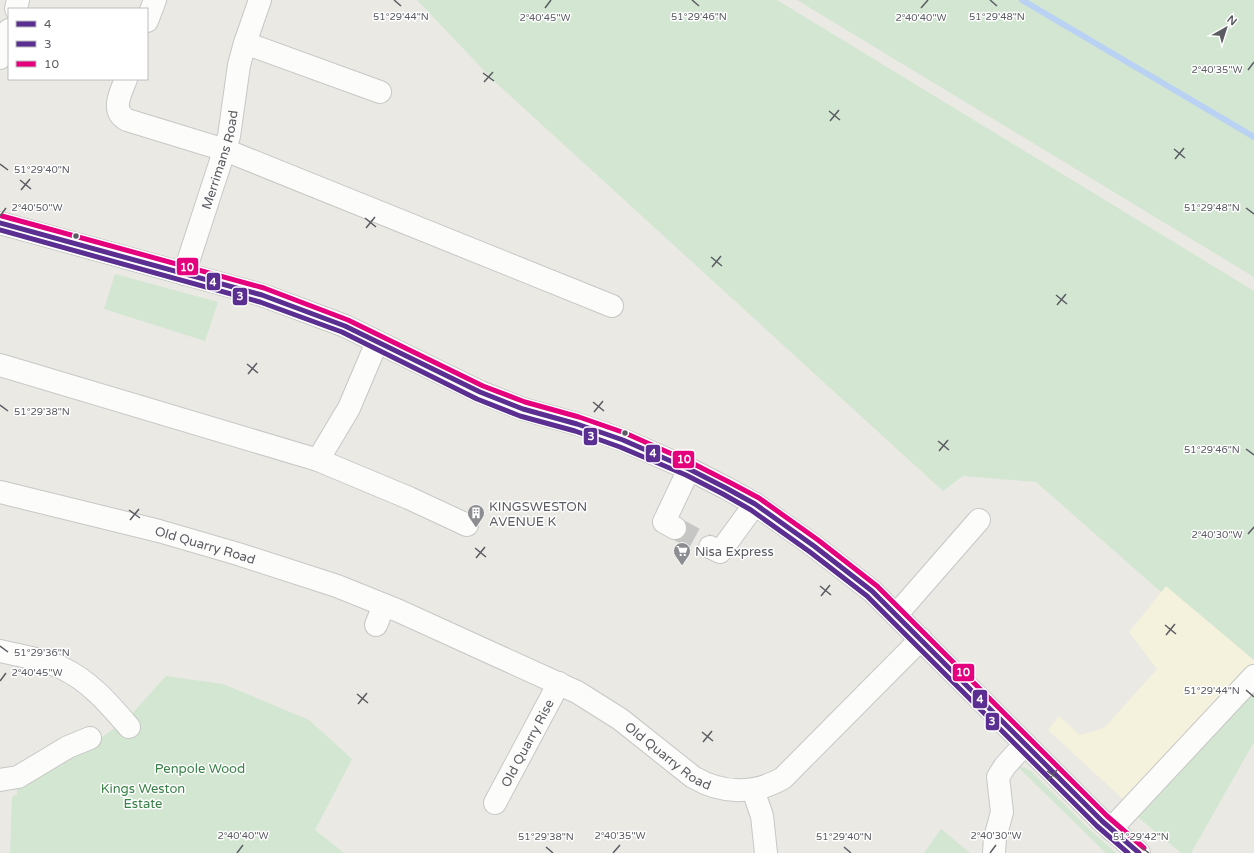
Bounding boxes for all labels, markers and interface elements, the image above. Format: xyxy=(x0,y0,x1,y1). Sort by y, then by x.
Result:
legend xyxy=(8,8,148,80)
north arrow xyxy=(1206,8,1246,48)
text: 51°29'44"N xyxy=(373,11,429,23)
text: 51°29'46"N xyxy=(671,11,727,23)
text: 51°29'48"N xyxy=(969,11,1025,23)
text: 2°40'45"W xyxy=(519,12,571,24)
text: 2°40'40"W xyxy=(895,12,947,24)
text: N xyxy=(1224,13,1240,28)
text: 4 xyxy=(44,17,52,31)
text: 3 xyxy=(44,37,52,51)
text: 10 xyxy=(44,57,60,71)
text: 2°40'35"W xyxy=(1191,64,1243,76)
street label: Merrimans Road xyxy=(199,109,242,211)
text: 51°29'40"N xyxy=(14,164,70,176)
text: 2°40'50"W xyxy=(11,202,63,214)
text: 51°29'48"N xyxy=(1184,202,1240,214)
unlabelled marker xyxy=(71,231,81,241)
line badge: 10 xyxy=(176,257,199,276)
text: 10 xyxy=(180,261,194,274)
line badge: 4 xyxy=(206,272,221,291)
text: 4 xyxy=(210,276,217,289)
line badge: 3 xyxy=(232,287,248,306)
text: 3 xyxy=(237,290,244,303)
text: 51°29'38"N xyxy=(14,406,70,418)
line badge: 3 xyxy=(583,427,598,446)
unlabelled marker xyxy=(620,428,630,438)
text: 3 xyxy=(588,430,595,443)
line badge: 4 xyxy=(645,444,661,463)
text: 51°29'46"N xyxy=(1184,444,1240,456)
text: 4 xyxy=(650,447,657,460)
line badge: 10 xyxy=(672,450,695,469)
text: 10 xyxy=(677,453,691,466)
place label: KINGSWESTON AVENUE K xyxy=(489,499,587,530)
building icon: KINGSWESTON AVENUE K xyxy=(466,503,486,528)
street label: Old Quarry Road xyxy=(153,523,257,568)
text: 2°40'30"W xyxy=(1191,529,1243,541)
supermarket icon: Nisa Express xyxy=(672,541,692,566)
place label: Nisa Express xyxy=(695,544,774,560)
text: 51°29'36"N xyxy=(14,647,70,659)
line badge: 10 xyxy=(952,663,975,682)
text: 10 xyxy=(956,666,970,679)
text: 2°40'45"W xyxy=(11,667,63,679)
text: 51°29'44"N xyxy=(1184,685,1240,697)
line badge: 4 xyxy=(972,689,988,709)
text: 4 xyxy=(977,693,984,706)
street label: Old Quarry Rise xyxy=(498,697,558,790)
line badge: 3 xyxy=(985,712,1000,731)
text: 3 xyxy=(989,715,996,728)
street label: Old Quarry Road xyxy=(621,719,713,794)
park label: Penpole Wood xyxy=(155,761,245,777)
park label: Kings Weston Estate xyxy=(101,781,185,812)
text: 2°40'40"W xyxy=(217,830,269,842)
text: 2°40'35"W xyxy=(594,830,646,842)
text: 2°40'30"W xyxy=(970,830,1022,842)
text: 51°29'38"N xyxy=(518,831,574,843)
text: 51°29'40"N xyxy=(816,831,872,843)
text: 51°29'42"N xyxy=(1113,831,1169,843)

